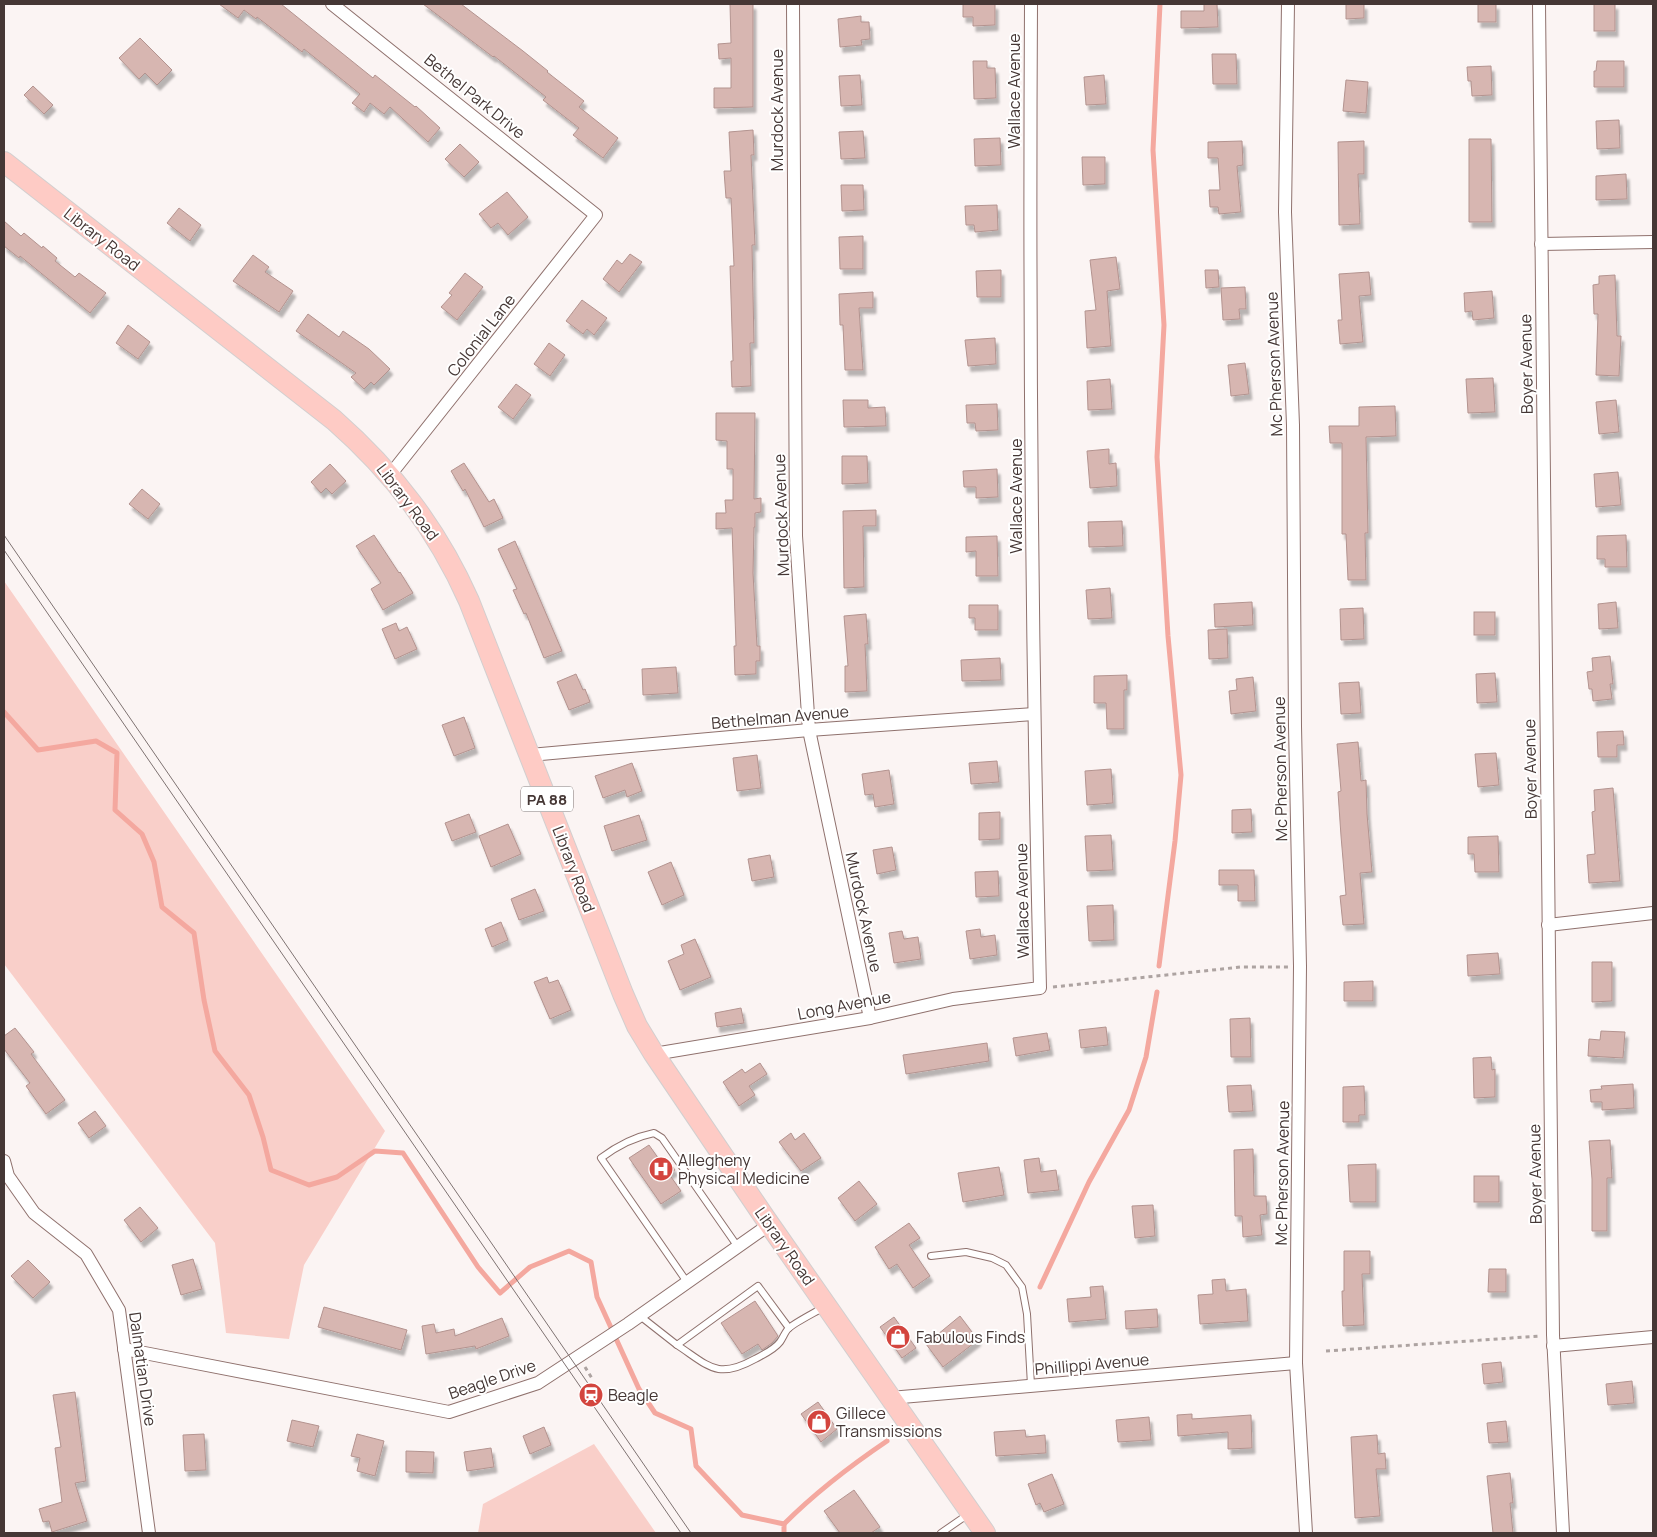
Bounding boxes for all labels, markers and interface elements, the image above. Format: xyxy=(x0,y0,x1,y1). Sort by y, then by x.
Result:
street label: Wallace Avenue xyxy=(1003,33,1025,149)
street label: Bethel Park Drive xyxy=(420,48,530,144)
street label: Murdock Avenue xyxy=(766,49,788,171)
street label: Library Road xyxy=(59,202,145,276)
street label: Colonial Lane xyxy=(442,289,520,381)
street label: Mc Pherson Avenue xyxy=(1260,291,1288,437)
street label: Boyer Avenue xyxy=(1514,314,1538,414)
street label: Wallace Avenue xyxy=(1005,438,1027,554)
street label: Murdock Avenue xyxy=(768,454,794,576)
street label: Library Road xyxy=(372,459,444,545)
street label: Mc Pherson Avenue xyxy=(1268,696,1292,842)
street label: Bethelman Avenue xyxy=(710,700,850,734)
street label: Boyer Avenue xyxy=(1518,719,1542,819)
road number: PA 88 xyxy=(521,786,573,812)
street label: Library Road xyxy=(547,823,601,915)
street label: Wallace Avenue xyxy=(1010,843,1034,959)
street label: Murdock Avenue xyxy=(841,850,887,974)
street label: Long Avenue xyxy=(795,985,893,1025)
street label: Mc Pherson Avenue xyxy=(1270,1100,1294,1246)
street label: Boyer Avenue xyxy=(1523,1124,1547,1224)
place label: Allegheny Physical Medicine xyxy=(678,1149,810,1189)
hospital icon: Allegheny Physical Medicine xyxy=(648,1156,674,1182)
street label: Library Road xyxy=(750,1202,820,1290)
street label: Dalmatian Drive xyxy=(124,1311,162,1427)
shop icon: Fabulous Finds xyxy=(885,1324,911,1350)
place label: Fabulous Finds xyxy=(916,1326,1025,1348)
street label: Phillippi Avenue xyxy=(1034,1348,1150,1380)
street label: Beagle Drive xyxy=(445,1354,539,1404)
station icon: Beagle xyxy=(578,1382,604,1408)
place label: Beagle xyxy=(608,1384,658,1406)
place label: Gillece Transmissions xyxy=(836,1402,942,1442)
shop icon: Gillece Transmissions xyxy=(806,1409,832,1435)

